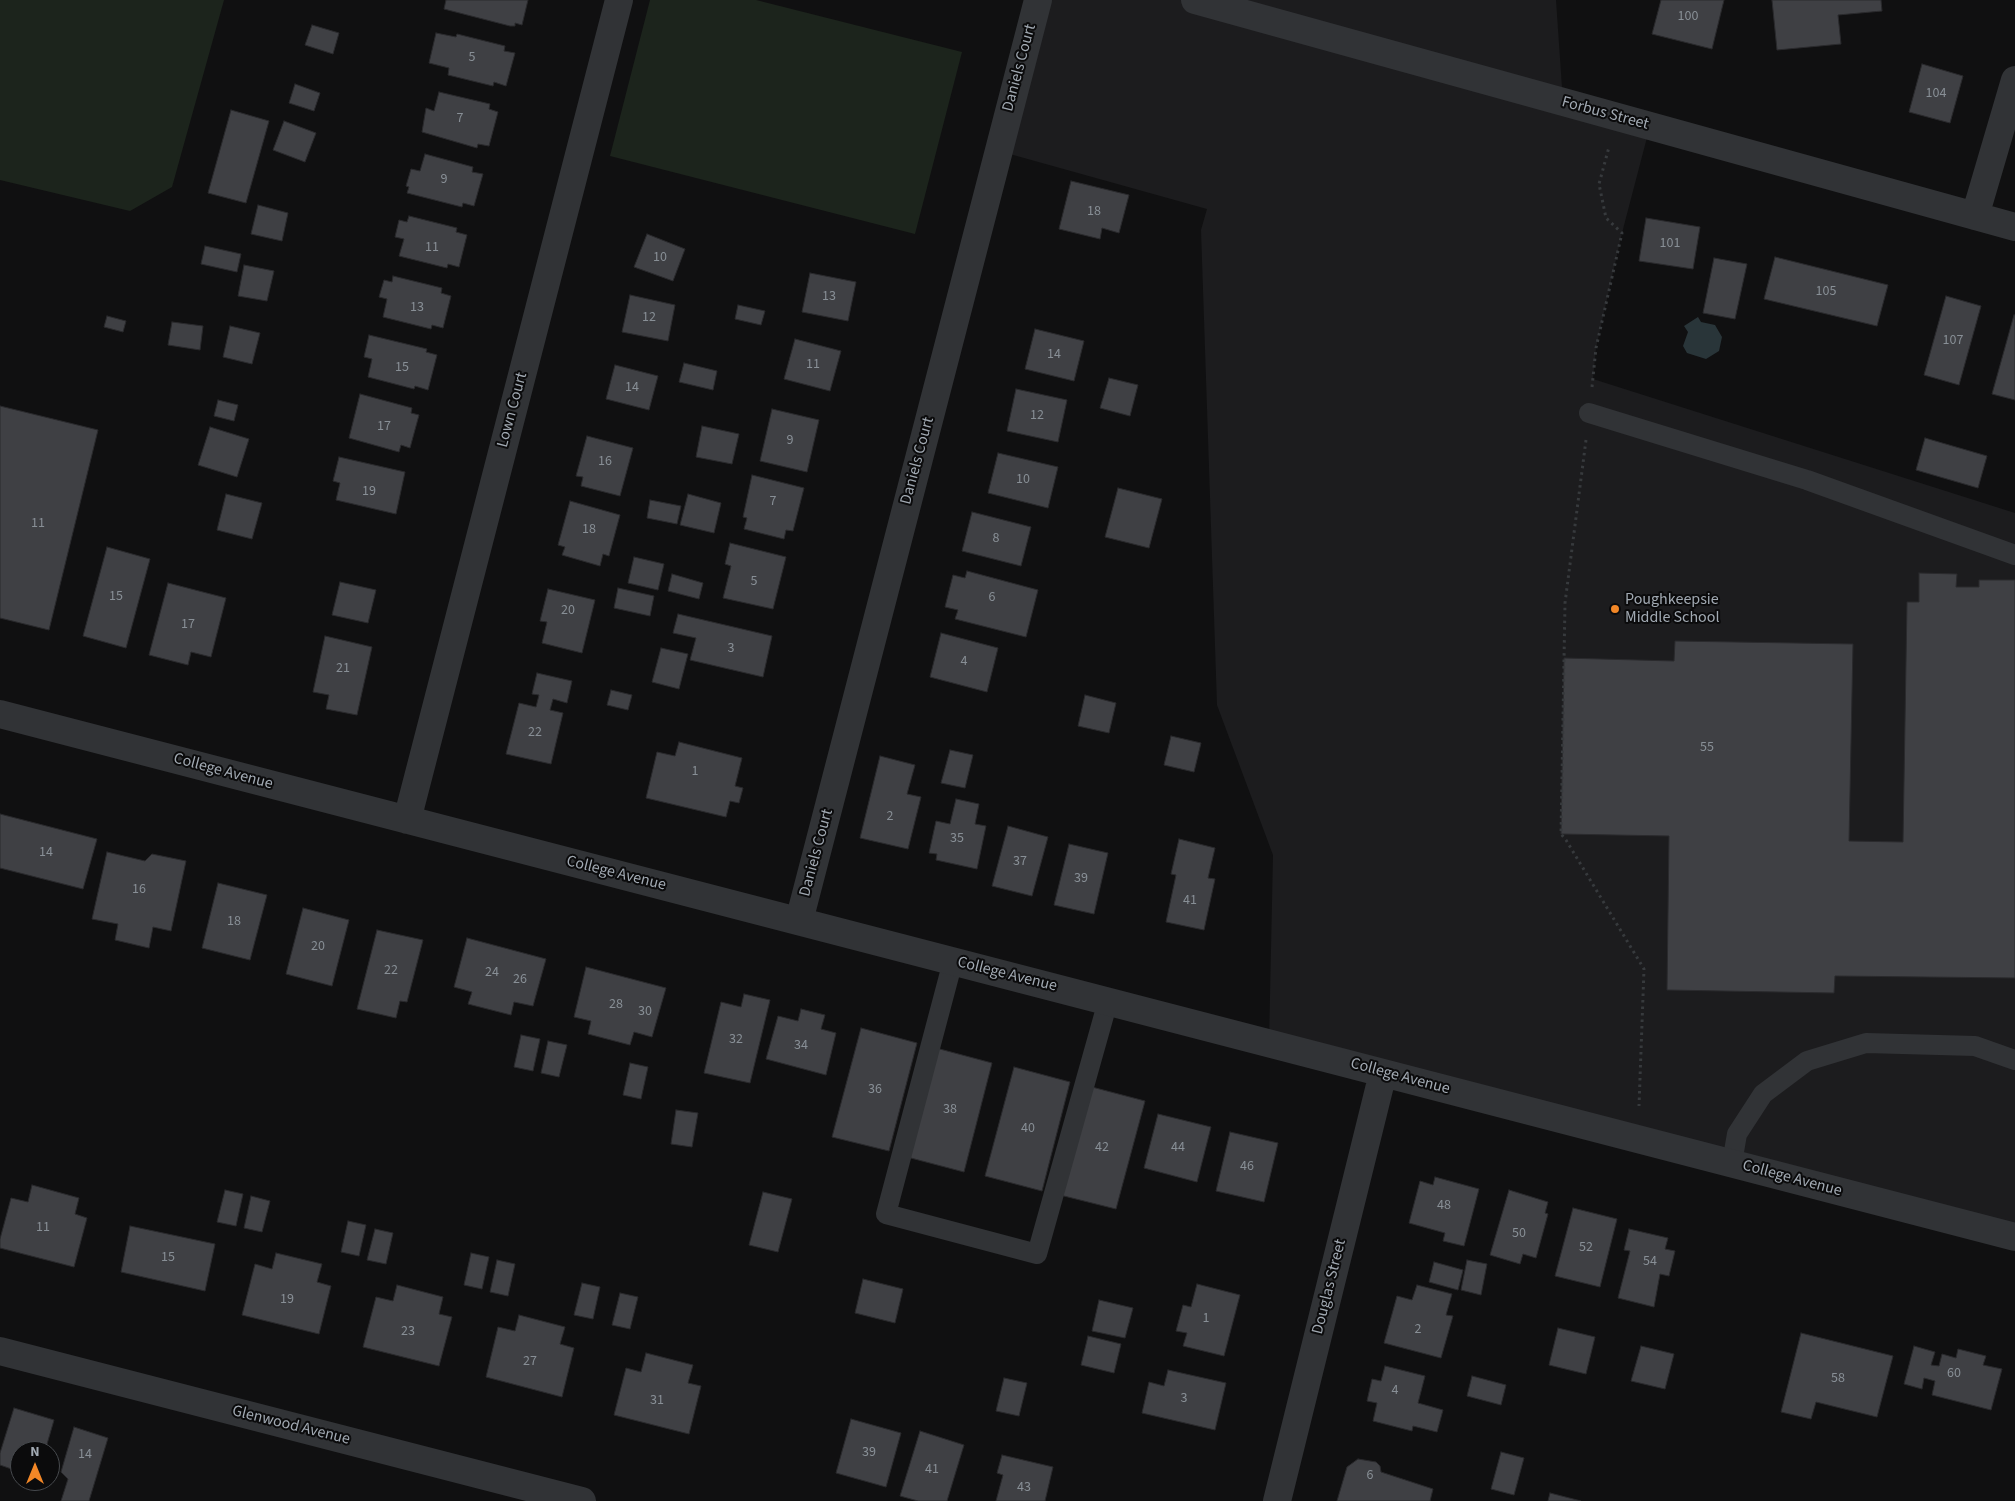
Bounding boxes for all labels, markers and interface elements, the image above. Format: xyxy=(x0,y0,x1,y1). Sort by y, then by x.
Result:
house number: 100 xyxy=(1678,9,1698,25)
street label: Daniels Court xyxy=(999,22,1041,114)
house number: 5 xyxy=(469,50,475,66)
house number: 104 xyxy=(1926,86,1946,102)
street label: Forbus Street xyxy=(1559,93,1651,135)
house number: 7 xyxy=(457,111,463,127)
house number: 9 xyxy=(441,172,447,188)
house number: 18 xyxy=(1087,204,1101,220)
house number: 101 xyxy=(1660,236,1680,252)
house number: 11 xyxy=(425,240,439,256)
house number: 10 xyxy=(653,250,667,266)
house number: 105 xyxy=(1816,284,1836,300)
house number: 13 xyxy=(822,289,836,305)
house number: 13 xyxy=(410,300,424,316)
house number: 12 xyxy=(642,310,656,326)
house number: 107 xyxy=(1943,333,1963,349)
house number: 14 xyxy=(1047,347,1061,363)
house number: 11 xyxy=(806,357,820,373)
house number: 15 xyxy=(395,360,409,376)
street label: Lown Court xyxy=(494,370,532,450)
house number: 14 xyxy=(625,380,639,396)
house number: 12 xyxy=(1030,408,1044,424)
street label: Daniels Court xyxy=(897,415,939,507)
house number: 17 xyxy=(377,419,391,435)
house number: 9 xyxy=(787,433,793,449)
house number: 16 xyxy=(598,454,612,470)
house number: 10 xyxy=(1016,472,1030,488)
house number: 19 xyxy=(362,484,376,500)
house number: 7 xyxy=(770,494,776,510)
house number: 11 xyxy=(31,516,45,532)
house number: 18 xyxy=(582,522,596,538)
house number: 8 xyxy=(993,531,999,547)
house number: 5 xyxy=(751,574,757,590)
house number: 15 xyxy=(109,589,123,605)
house number: 6 xyxy=(989,590,995,606)
place label: Poughkeepsie Middle School xyxy=(1625,590,1720,628)
house number: 20 xyxy=(561,603,575,619)
marker: Poughkeepsie Middle School xyxy=(1609,603,1621,615)
house number: 17 xyxy=(181,617,195,633)
house number: 3 xyxy=(728,641,734,657)
house number: 4 xyxy=(961,654,967,670)
house number: 21 xyxy=(336,661,350,677)
house number: 22 xyxy=(528,725,542,741)
house number: 55 xyxy=(1700,740,1714,756)
street label: College Avenue xyxy=(171,750,275,794)
house number: 1 xyxy=(692,764,698,780)
street label: Daniels Court xyxy=(796,807,838,899)
house number: 2 xyxy=(887,809,893,825)
house number: 35 xyxy=(950,831,964,847)
house number: 14 xyxy=(39,845,53,861)
street label: College Avenue xyxy=(564,852,668,896)
house number: 37 xyxy=(1013,854,1027,870)
house number: 39 xyxy=(1074,871,1088,887)
house number: 16 xyxy=(132,882,146,898)
house number: 41 xyxy=(1183,893,1197,909)
house number: 18 xyxy=(227,914,241,930)
house number: 20 xyxy=(311,939,325,955)
street label: College Avenue xyxy=(955,953,1059,997)
house number: 22 xyxy=(384,963,398,979)
house number: 24 xyxy=(485,965,499,981)
house number: 26 xyxy=(513,972,527,988)
house number: 28 xyxy=(609,997,623,1013)
house number: 30 xyxy=(638,1004,652,1020)
house number: 32 xyxy=(729,1032,743,1048)
house number: 34 xyxy=(794,1038,808,1054)
street label: College Avenue xyxy=(1348,1055,1452,1099)
house number: 36 xyxy=(868,1082,882,1098)
house number: 38 xyxy=(943,1102,957,1118)
house number: 40 xyxy=(1021,1121,1035,1137)
house number: 42 xyxy=(1095,1140,1109,1156)
house number: 44 xyxy=(1171,1140,1185,1156)
street label: College Avenue xyxy=(1740,1157,1844,1201)
house number: 46 xyxy=(1240,1159,1254,1175)
house number: 48 xyxy=(1437,1198,1451,1214)
house number: 11 xyxy=(36,1220,50,1236)
house number: 50 xyxy=(1512,1226,1526,1242)
street label: Douglas Street xyxy=(1309,1237,1351,1337)
house number: 52 xyxy=(1579,1240,1593,1256)
house number: 15 xyxy=(161,1250,175,1266)
house number: 54 xyxy=(1643,1254,1657,1270)
house number: 19 xyxy=(280,1292,294,1308)
house number: 1 xyxy=(1203,1311,1209,1327)
house number: 2 xyxy=(1415,1322,1421,1338)
house number: 23 xyxy=(401,1324,415,1340)
house number: 27 xyxy=(523,1354,537,1370)
house number: 60 xyxy=(1947,1366,1961,1382)
house number: 58 xyxy=(1831,1371,1845,1387)
house number: 4 xyxy=(1392,1383,1398,1399)
house number: 3 xyxy=(1181,1391,1187,1407)
house number: 31 xyxy=(650,1393,664,1409)
street label: Glenwood Avenue xyxy=(230,1402,352,1450)
north arrow xyxy=(10,1441,60,1491)
text: N xyxy=(30,1442,40,1462)
house number: 39 xyxy=(862,1445,876,1461)
house number: 14 xyxy=(78,1447,92,1463)
house number: 41 xyxy=(925,1462,939,1478)
house number: 6 xyxy=(1367,1468,1373,1484)
house number: 43 xyxy=(1017,1480,1031,1496)

